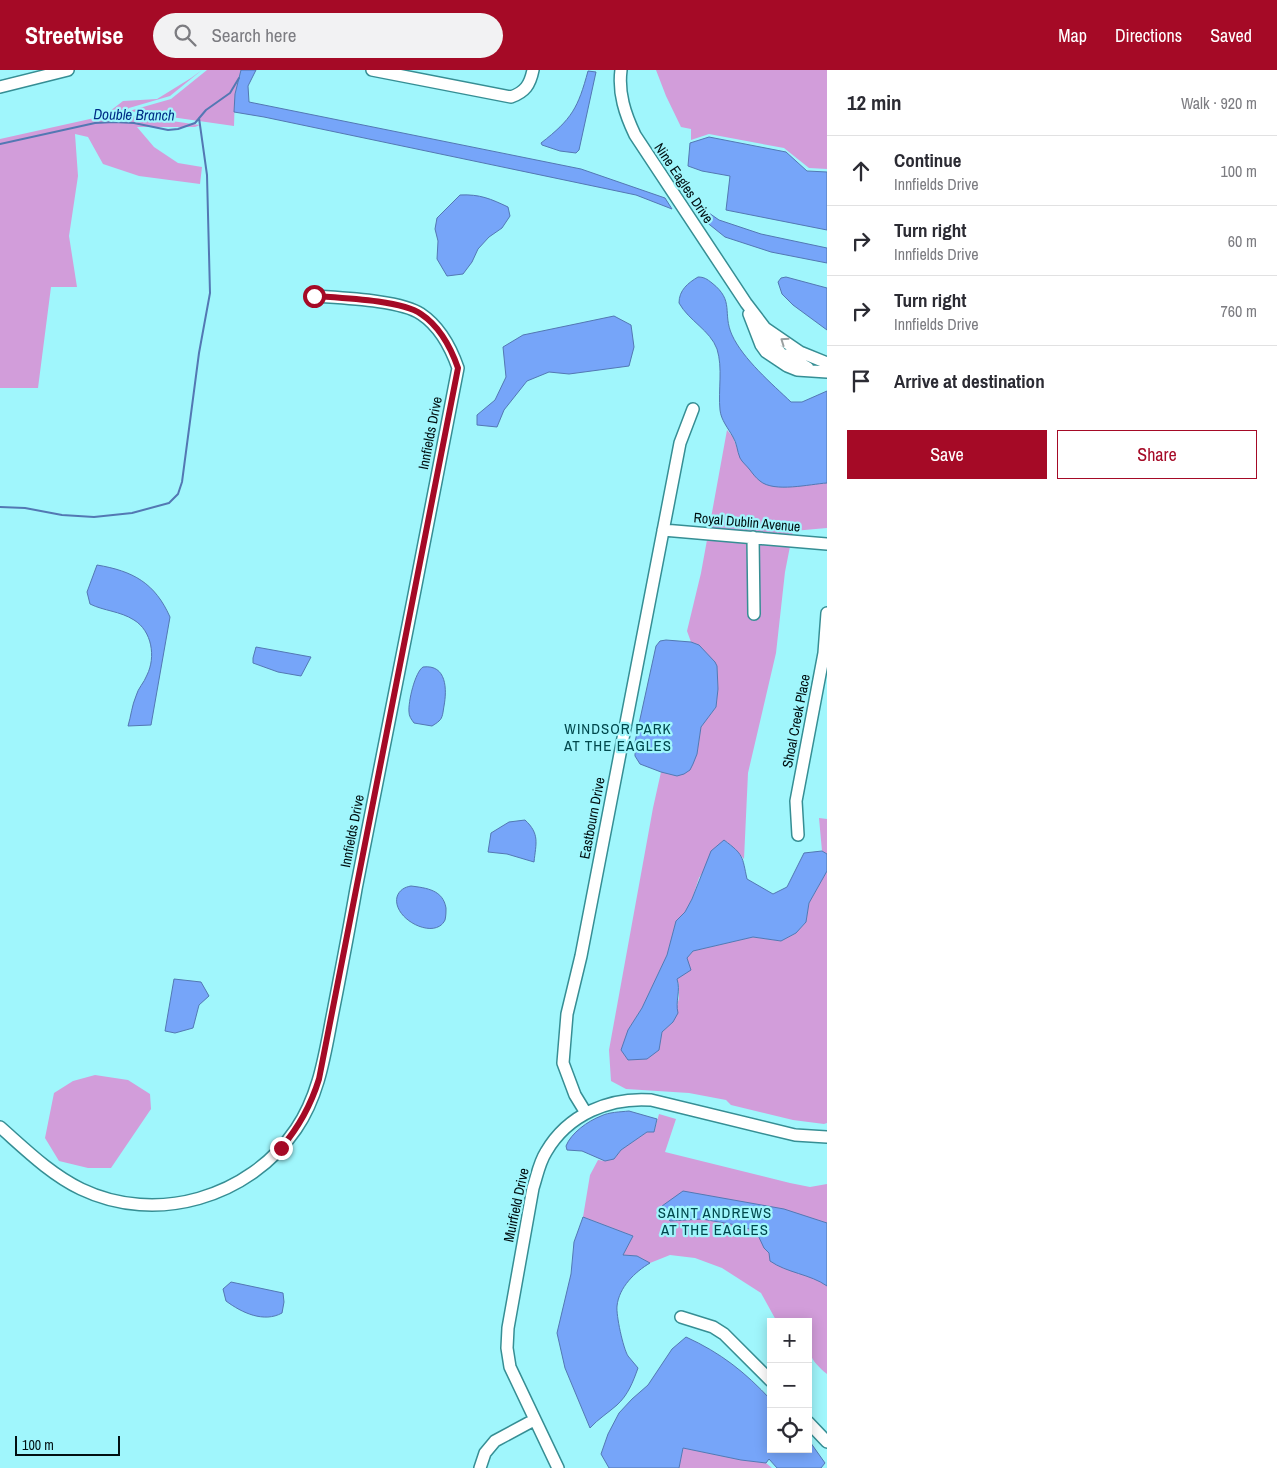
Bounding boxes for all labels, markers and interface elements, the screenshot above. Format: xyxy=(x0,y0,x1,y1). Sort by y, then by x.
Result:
search box xyxy=(153,13,503,58)
text: Streetwise xyxy=(25,19,123,51)
icon: search xyxy=(171,21,199,49)
text: Search here xyxy=(211,22,296,48)
text: Map xyxy=(1058,23,1087,48)
text: Directions xyxy=(1115,23,1182,48)
text: Saved xyxy=(1210,23,1252,48)
text: 12 min xyxy=(847,88,902,117)
text: Walk · 920 m xyxy=(1181,92,1257,114)
water label: Double Branch xyxy=(93,103,175,126)
street label: Nine Eagles Drive xyxy=(650,139,718,227)
text: Continue xyxy=(894,147,962,173)
icon: ahead xyxy=(847,157,875,185)
text: 100 m xyxy=(1221,160,1257,182)
text: Innfields Drive xyxy=(894,173,979,195)
text: Turn right xyxy=(894,217,966,243)
icon: right xyxy=(847,227,875,255)
text: 60 m xyxy=(1228,230,1257,252)
text: Innfields Drive xyxy=(894,243,979,265)
route start xyxy=(303,285,326,308)
text: Turn right xyxy=(894,287,966,313)
icon: right xyxy=(847,297,875,325)
text: 760 m xyxy=(1221,300,1257,322)
text: Innfields Drive xyxy=(894,313,979,335)
one-way arrow xyxy=(780,338,790,347)
icon: arrive xyxy=(847,367,875,395)
text: Arrive at destination xyxy=(894,368,1045,394)
street label: Innfields Drive xyxy=(414,395,446,471)
button: Save xyxy=(847,430,1047,479)
button: Share xyxy=(1057,430,1257,479)
street label: Royal Dublin Avenue xyxy=(693,508,801,536)
street label: Shoal Creek Place xyxy=(778,673,814,769)
district label: WINDSOR PARK AT THE EAGLES xyxy=(563,718,672,756)
street label: Eastbourn Drive xyxy=(575,776,609,860)
street label: Innfields Drive xyxy=(336,793,368,869)
route end xyxy=(270,1137,293,1160)
street label: Muirfield Drive xyxy=(499,1166,533,1244)
district label: SAINT ANDREWS AT THE EAGLES xyxy=(658,1202,772,1240)
map controls xyxy=(767,1318,812,1453)
button: + xyxy=(767,1318,812,1363)
button: − xyxy=(767,1363,812,1408)
button: locate xyxy=(767,1408,812,1453)
scale bar xyxy=(15,1433,120,1456)
text: 100 m xyxy=(22,1436,54,1454)

